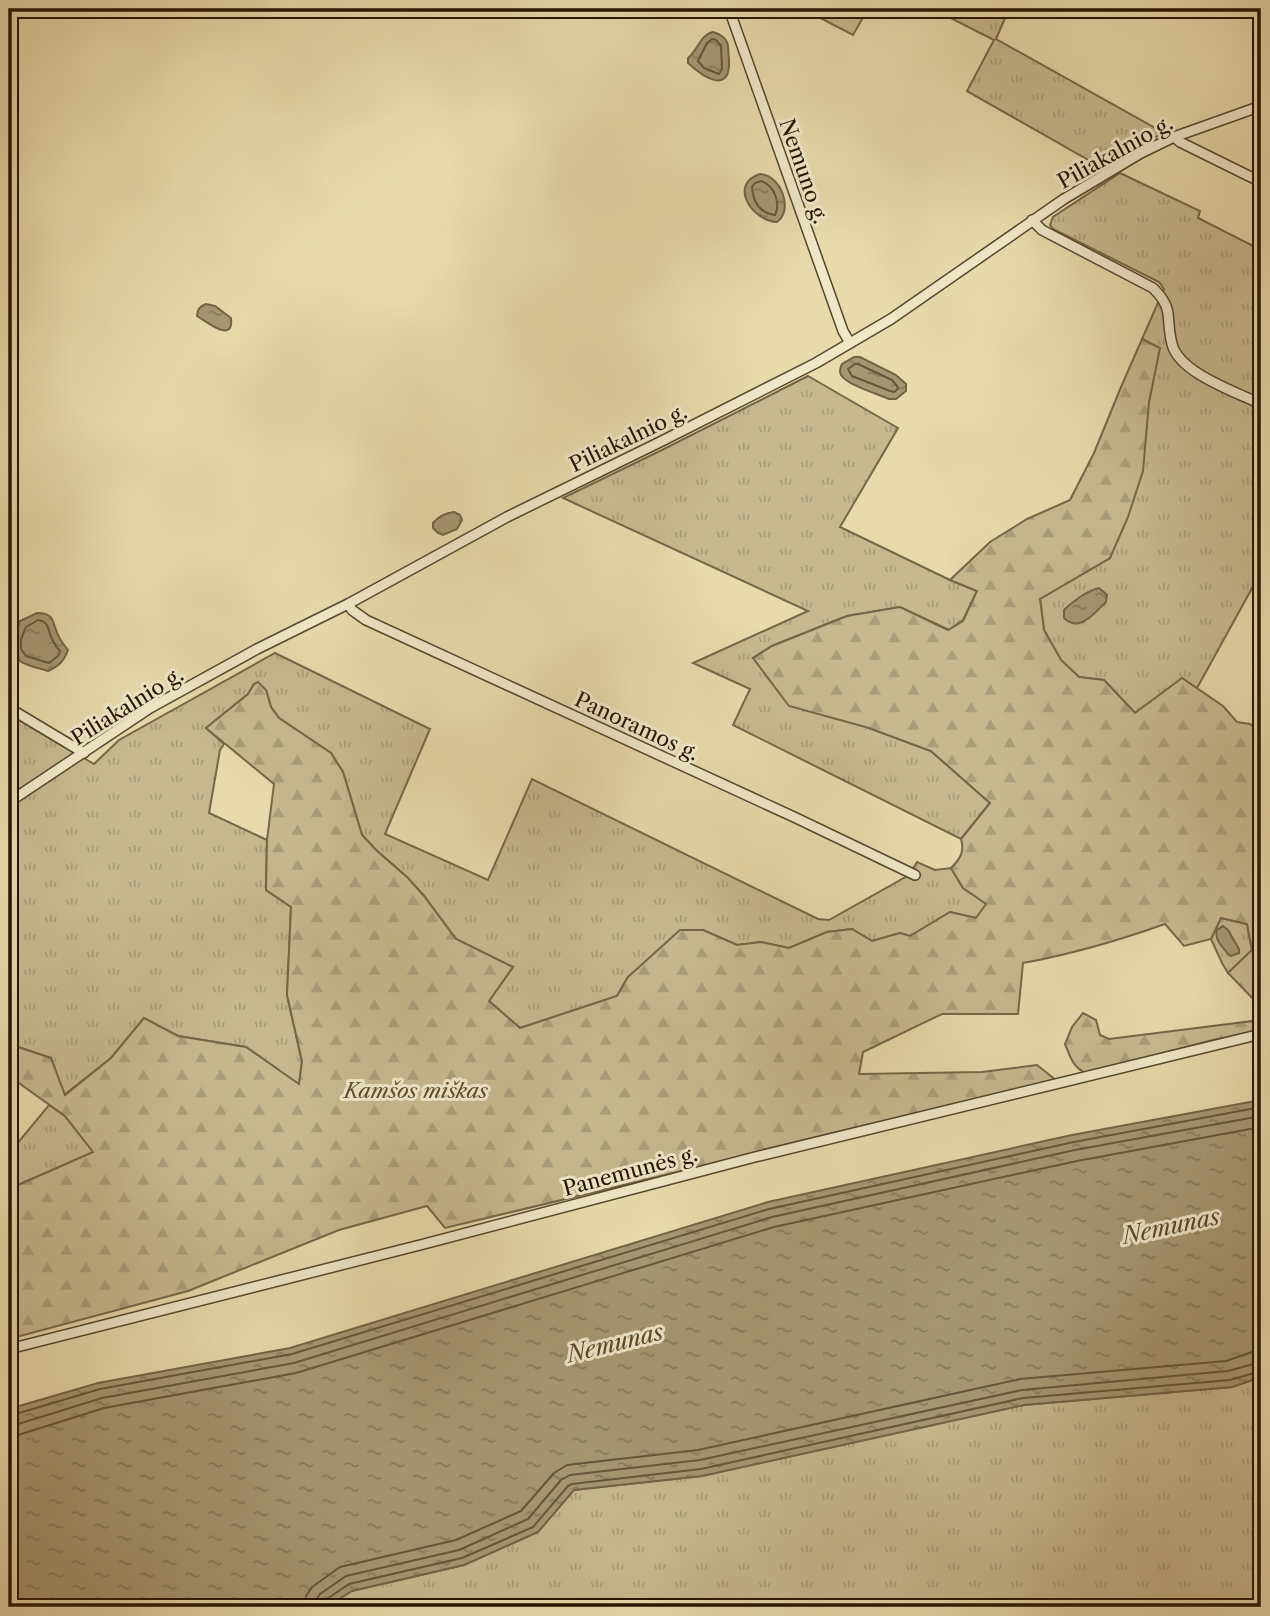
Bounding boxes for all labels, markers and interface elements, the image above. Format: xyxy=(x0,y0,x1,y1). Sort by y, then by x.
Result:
street label: Piliakalnio g. xyxy=(1053,110,1177,194)
street label: Nemuno g. xyxy=(774,115,834,227)
street label: Piliakalnio g. xyxy=(565,399,691,477)
street label: Piliakalnio g. xyxy=(66,662,188,750)
street label: Panoramos g. xyxy=(571,686,703,766)
park label: Kamšos miškas xyxy=(342,1078,489,1103)
street label: Panemunės g. xyxy=(560,1141,700,1201)
water label: Nemunas xyxy=(1118,1202,1223,1250)
water label: Nemunas xyxy=(562,1317,667,1369)

